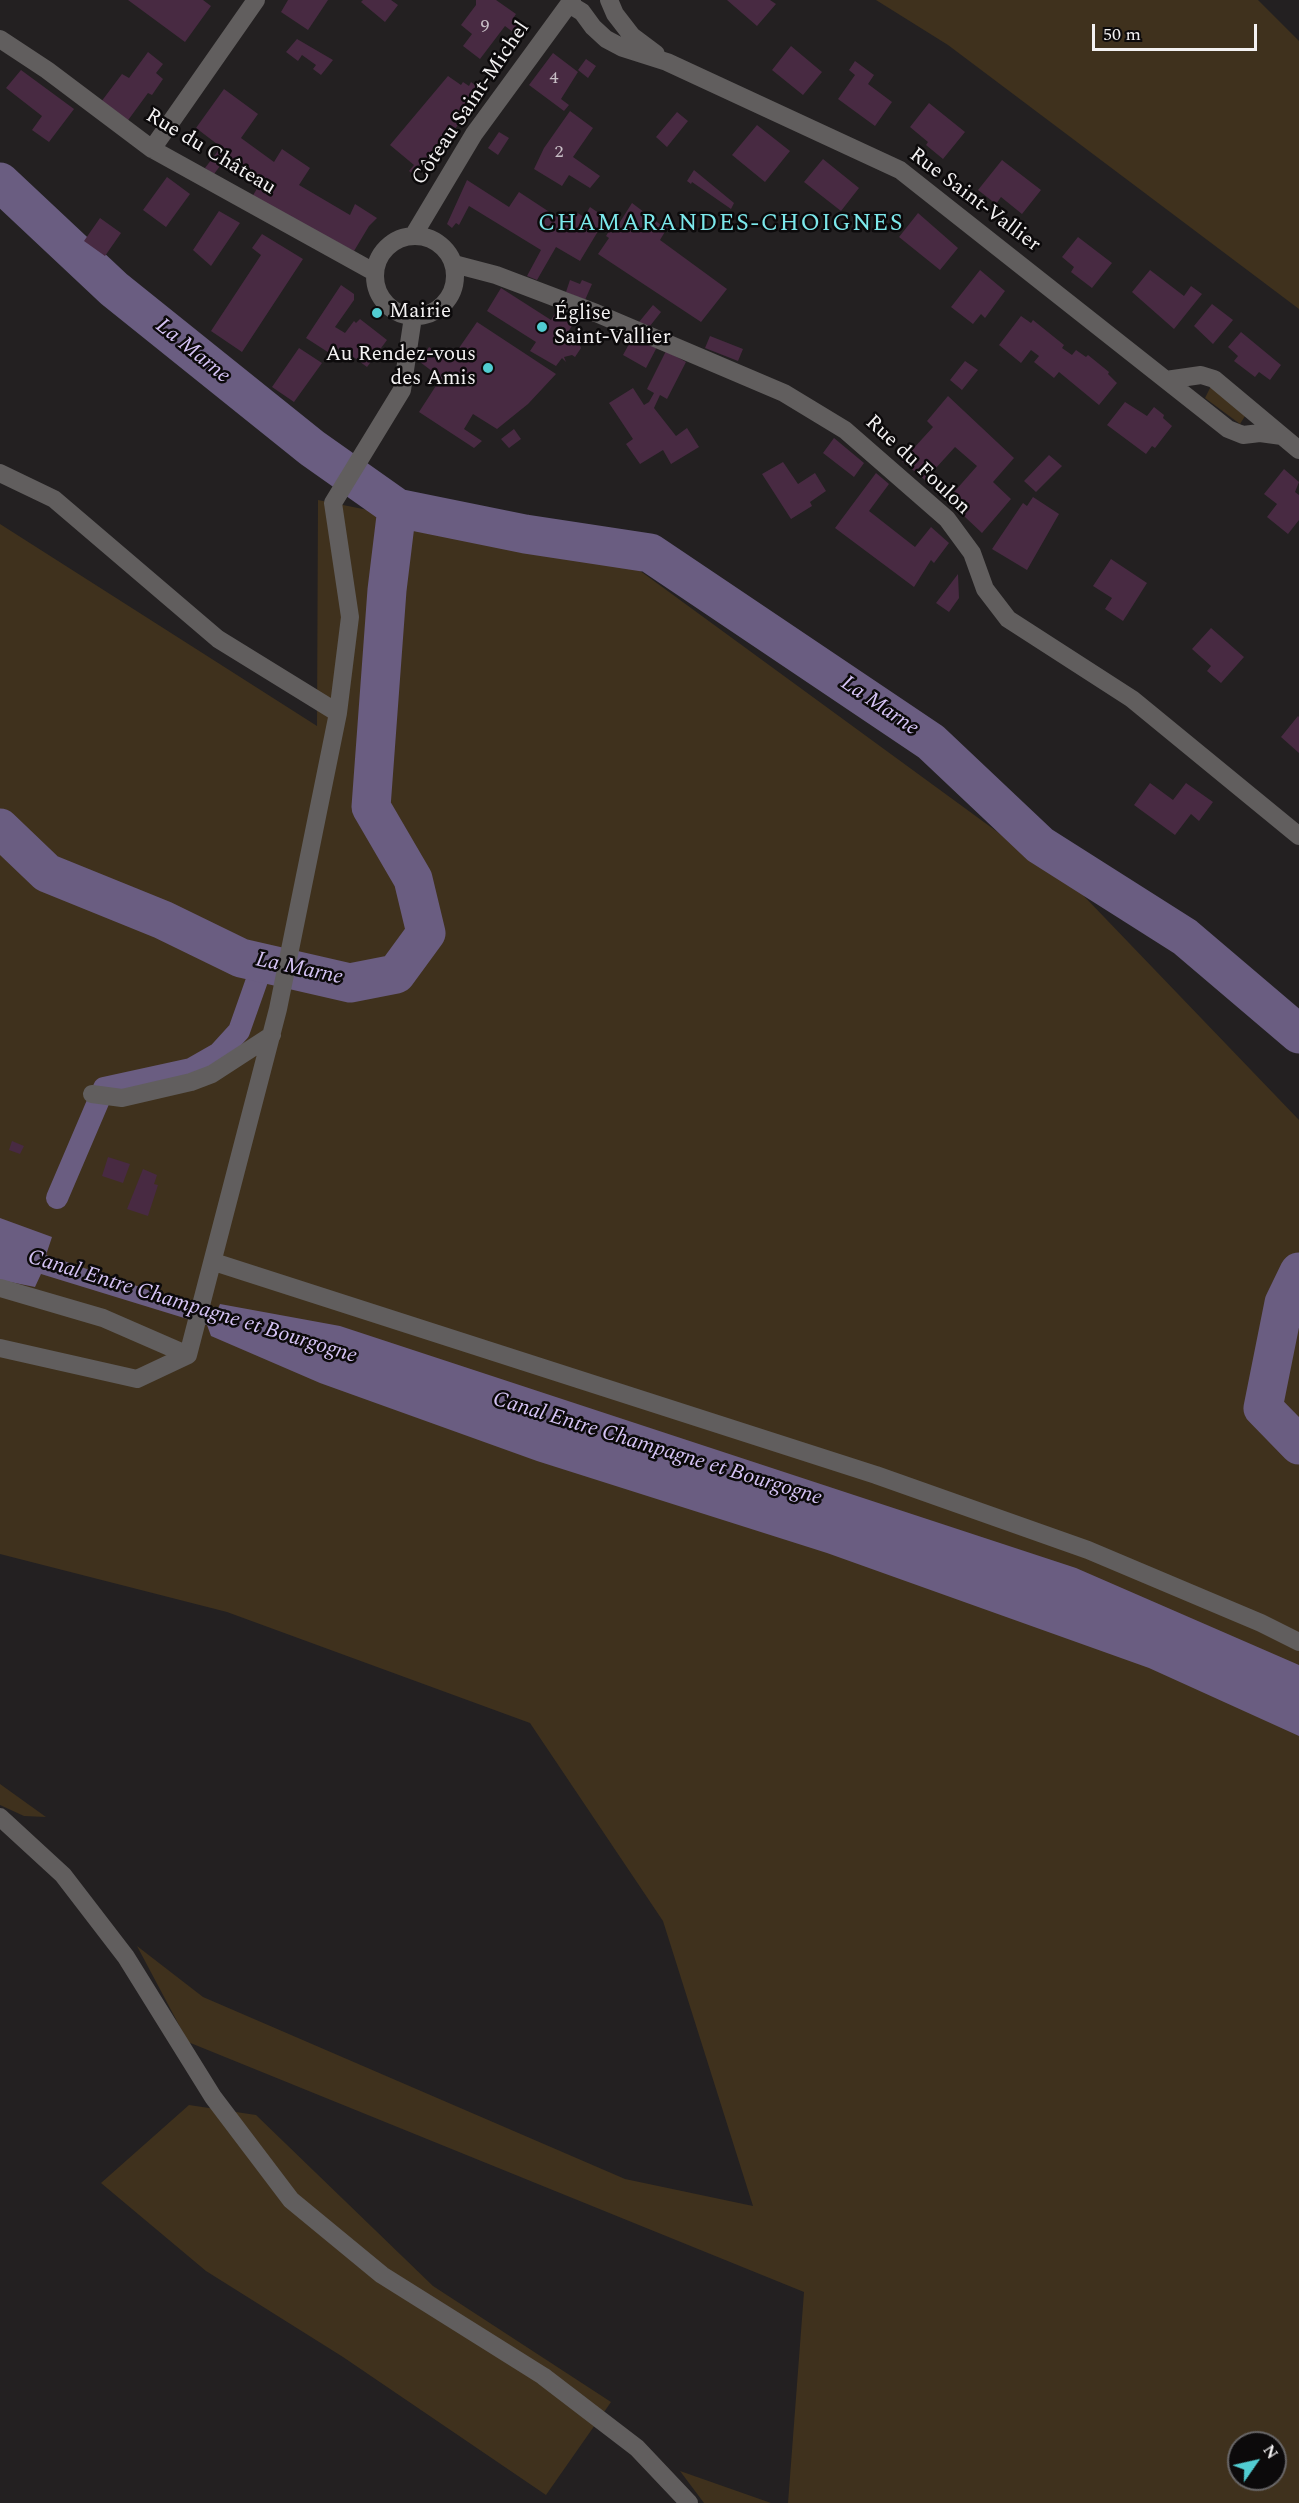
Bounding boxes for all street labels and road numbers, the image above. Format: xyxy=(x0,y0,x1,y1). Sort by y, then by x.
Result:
street label: Côteau Saint-Michel xyxy=(408,17,536,191)
street label: Rue du Château xyxy=(140,104,280,202)
street label: Rue Saint-Vallier xyxy=(903,143,1045,259)
street label: Rue du Foulon xyxy=(859,411,975,521)

